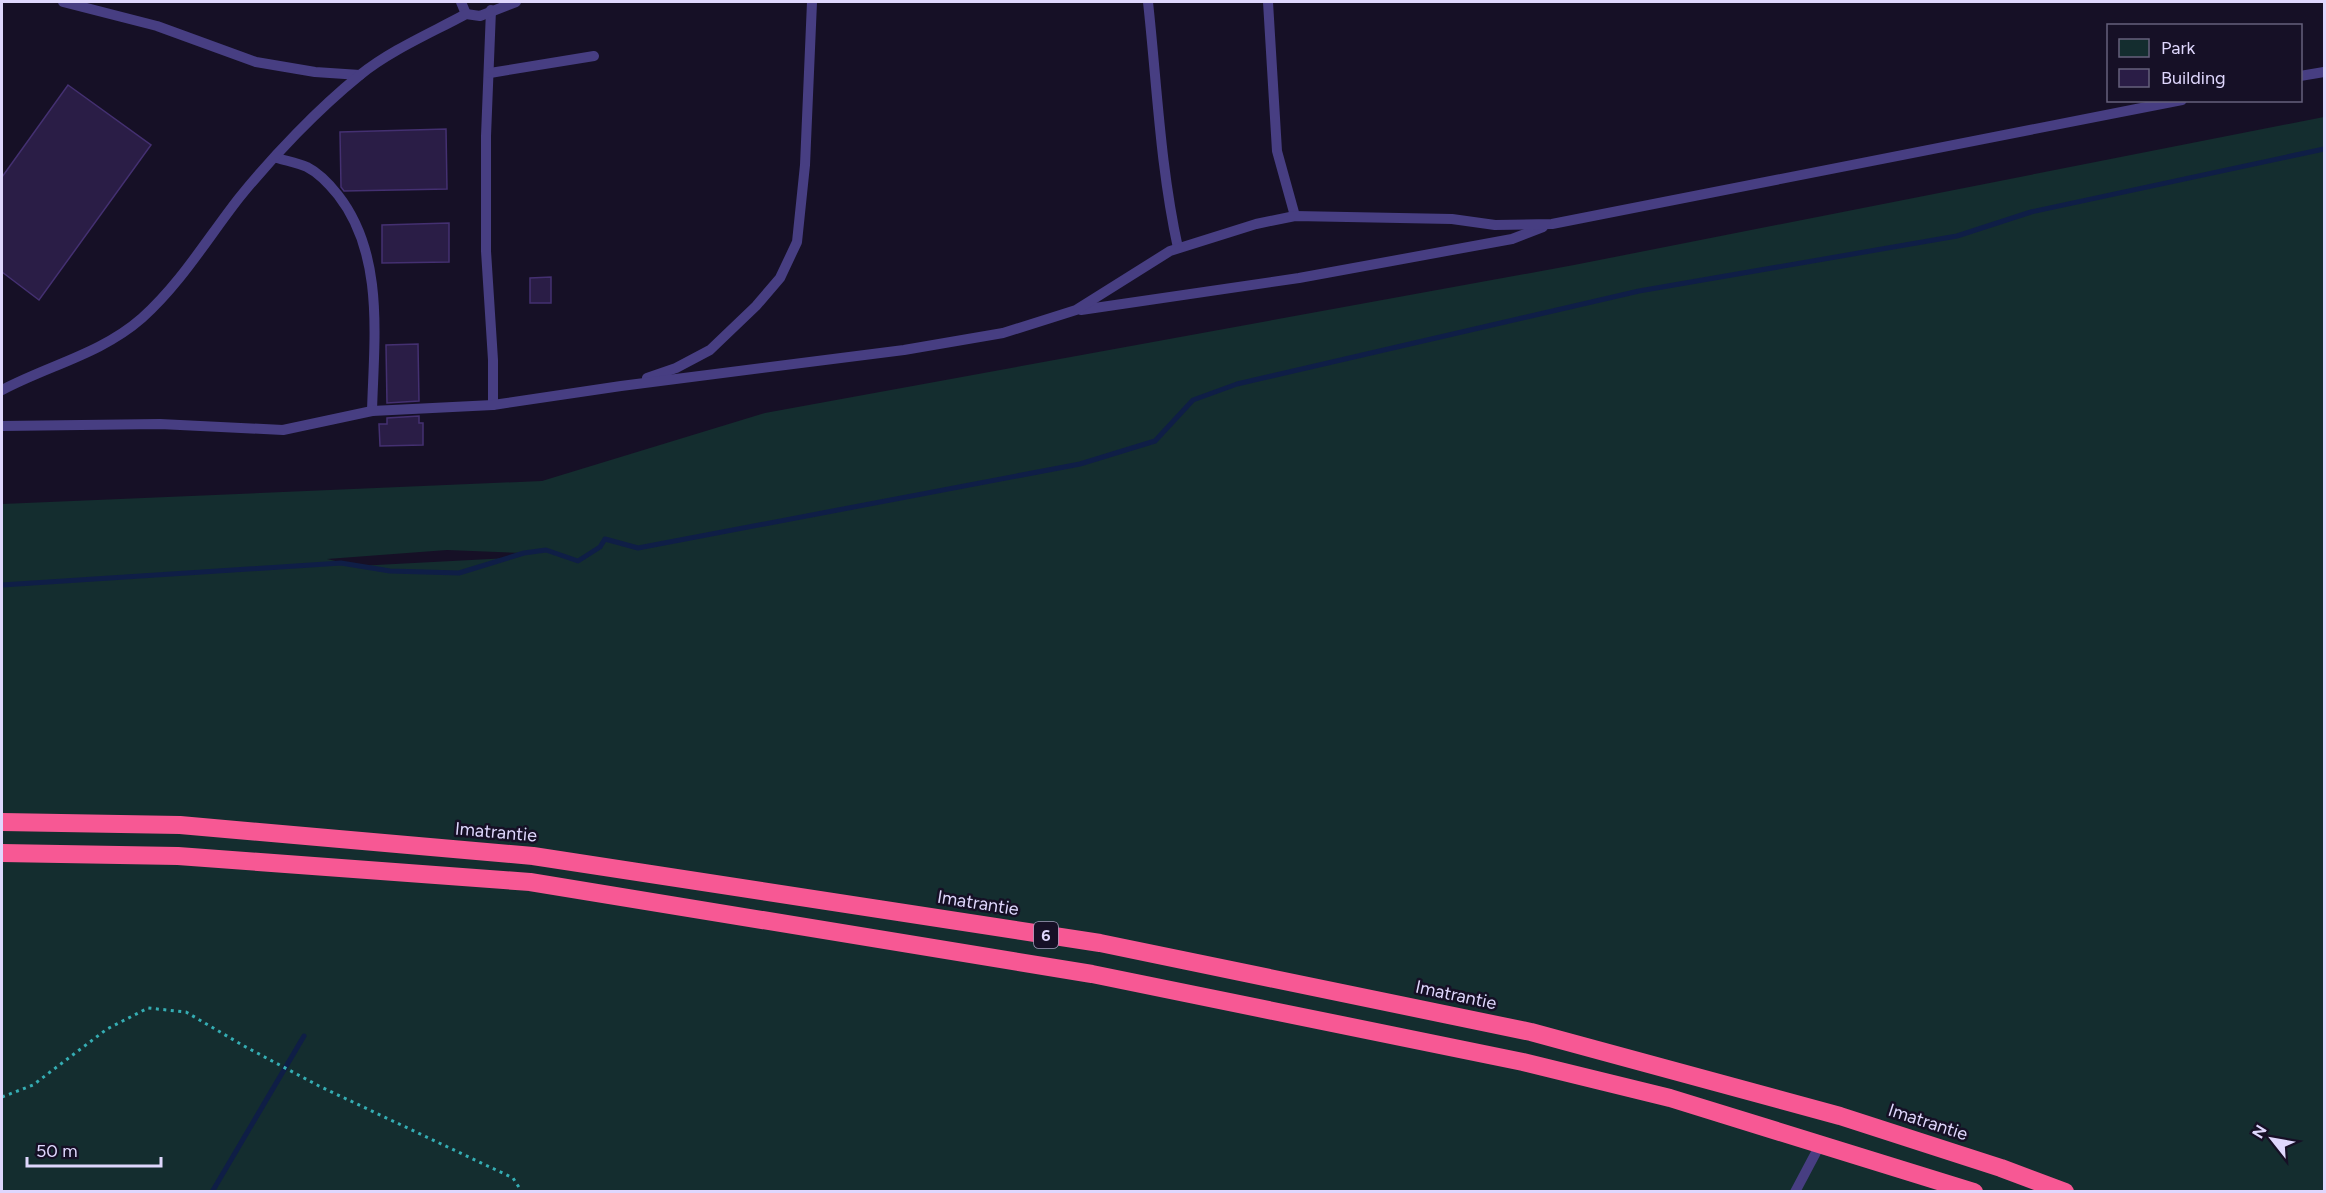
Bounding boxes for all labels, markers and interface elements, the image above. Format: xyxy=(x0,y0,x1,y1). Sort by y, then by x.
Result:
legend xyxy=(2107,24,2302,102)
text: Park xyxy=(2161,37,2196,59)
text: Building xyxy=(2161,67,2226,89)
street label: Imatrantie xyxy=(454,817,538,847)
street label: Imatrantie xyxy=(936,886,1021,920)
road number: 6 xyxy=(1034,922,1058,948)
street label: Imatrantie xyxy=(1413,976,1499,1014)
street label: Imatrantie xyxy=(1885,1099,1971,1145)
north arrow xyxy=(2242,1109,2302,1169)
text: N xyxy=(2248,1121,2271,1142)
scale bar xyxy=(27,1130,160,1168)
text: 50 m xyxy=(36,1140,78,1162)

